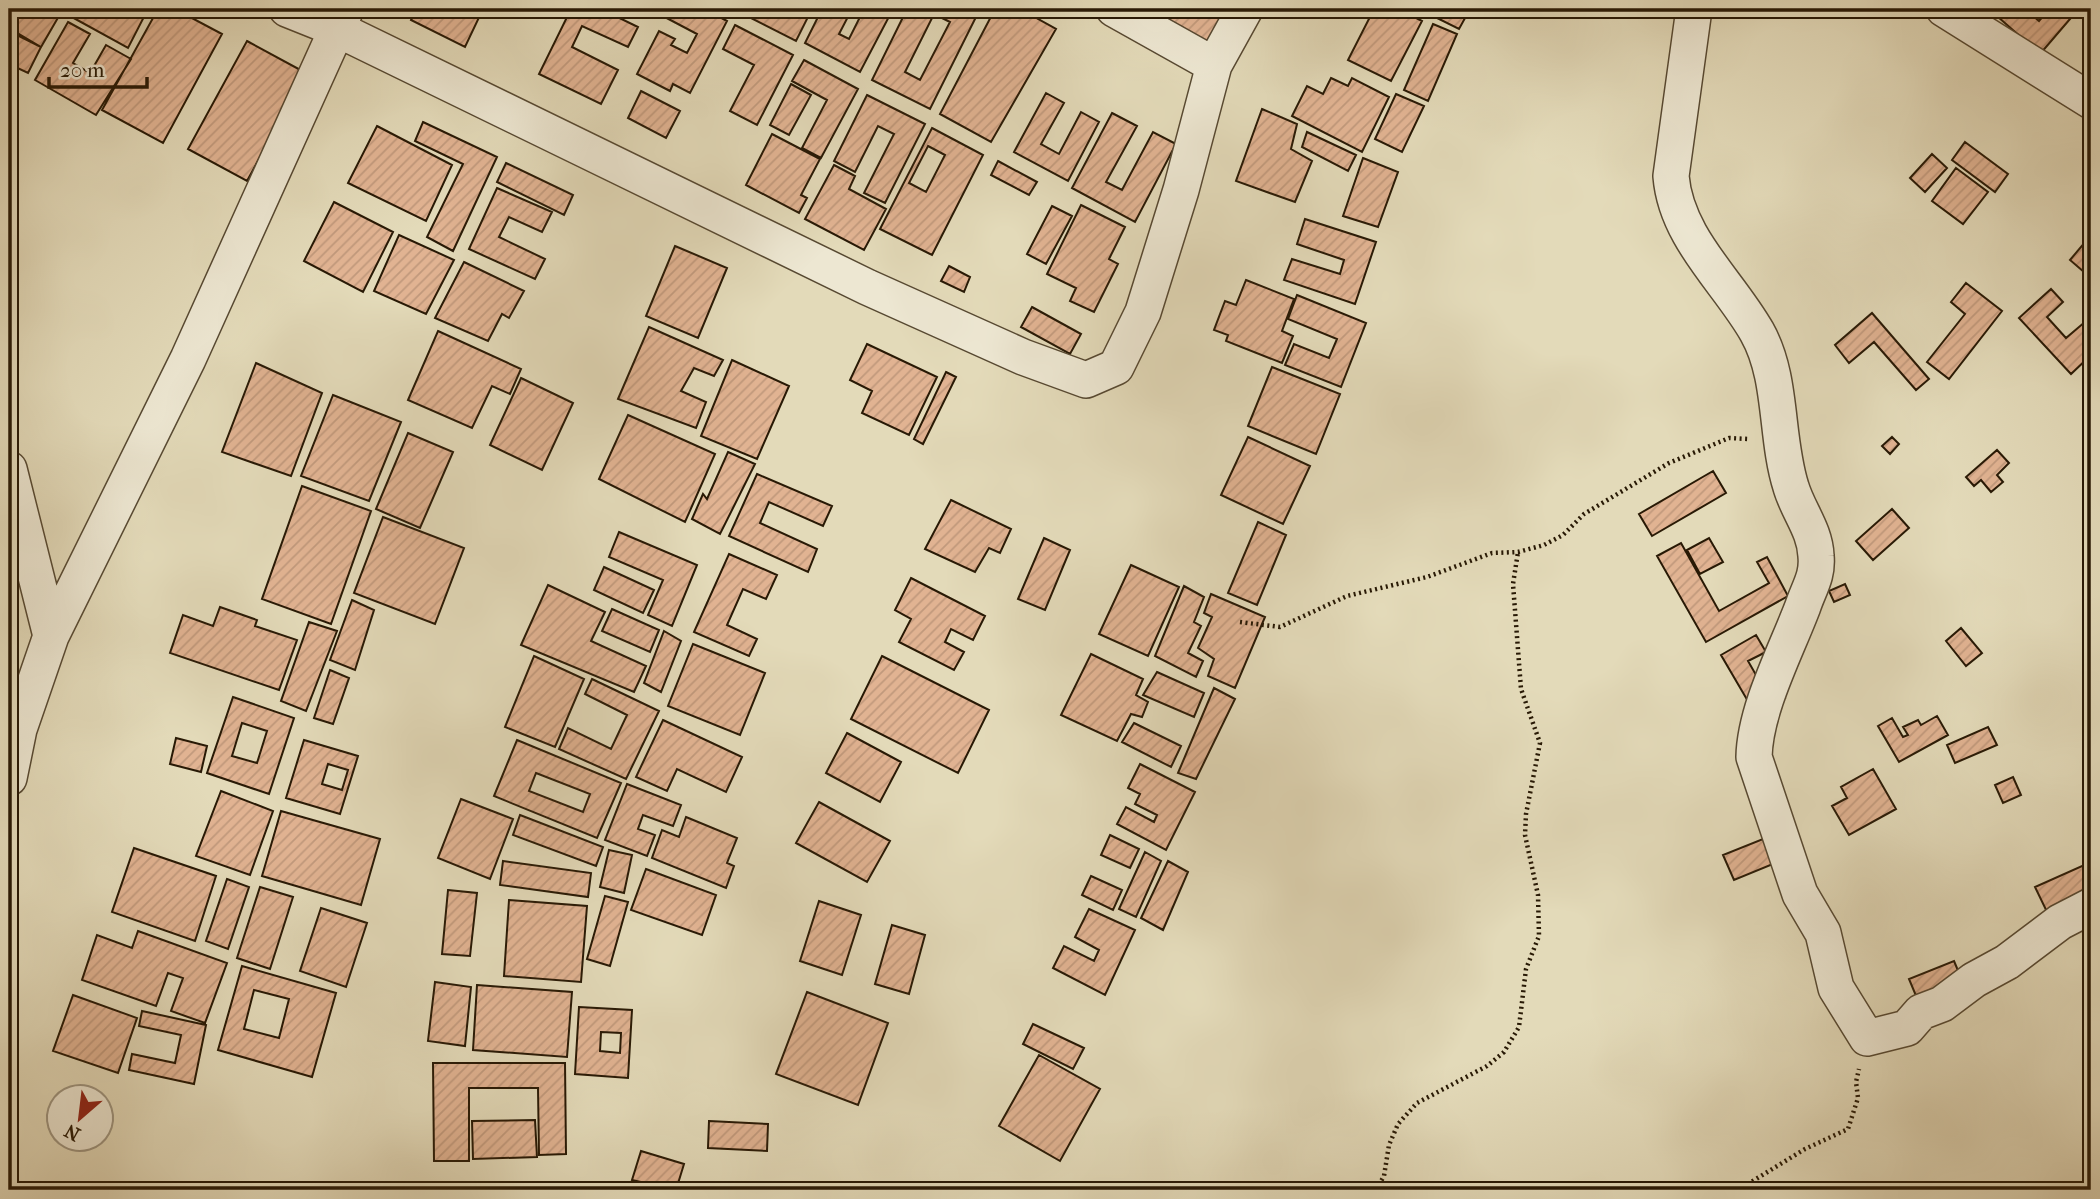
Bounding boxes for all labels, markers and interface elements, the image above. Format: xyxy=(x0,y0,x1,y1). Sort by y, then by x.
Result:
scale bar xyxy=(49,46,147,90)
text: 20 m xyxy=(60,58,105,82)
north arrow xyxy=(46,1084,116,1154)
text: N xyxy=(60,1119,84,1145)

